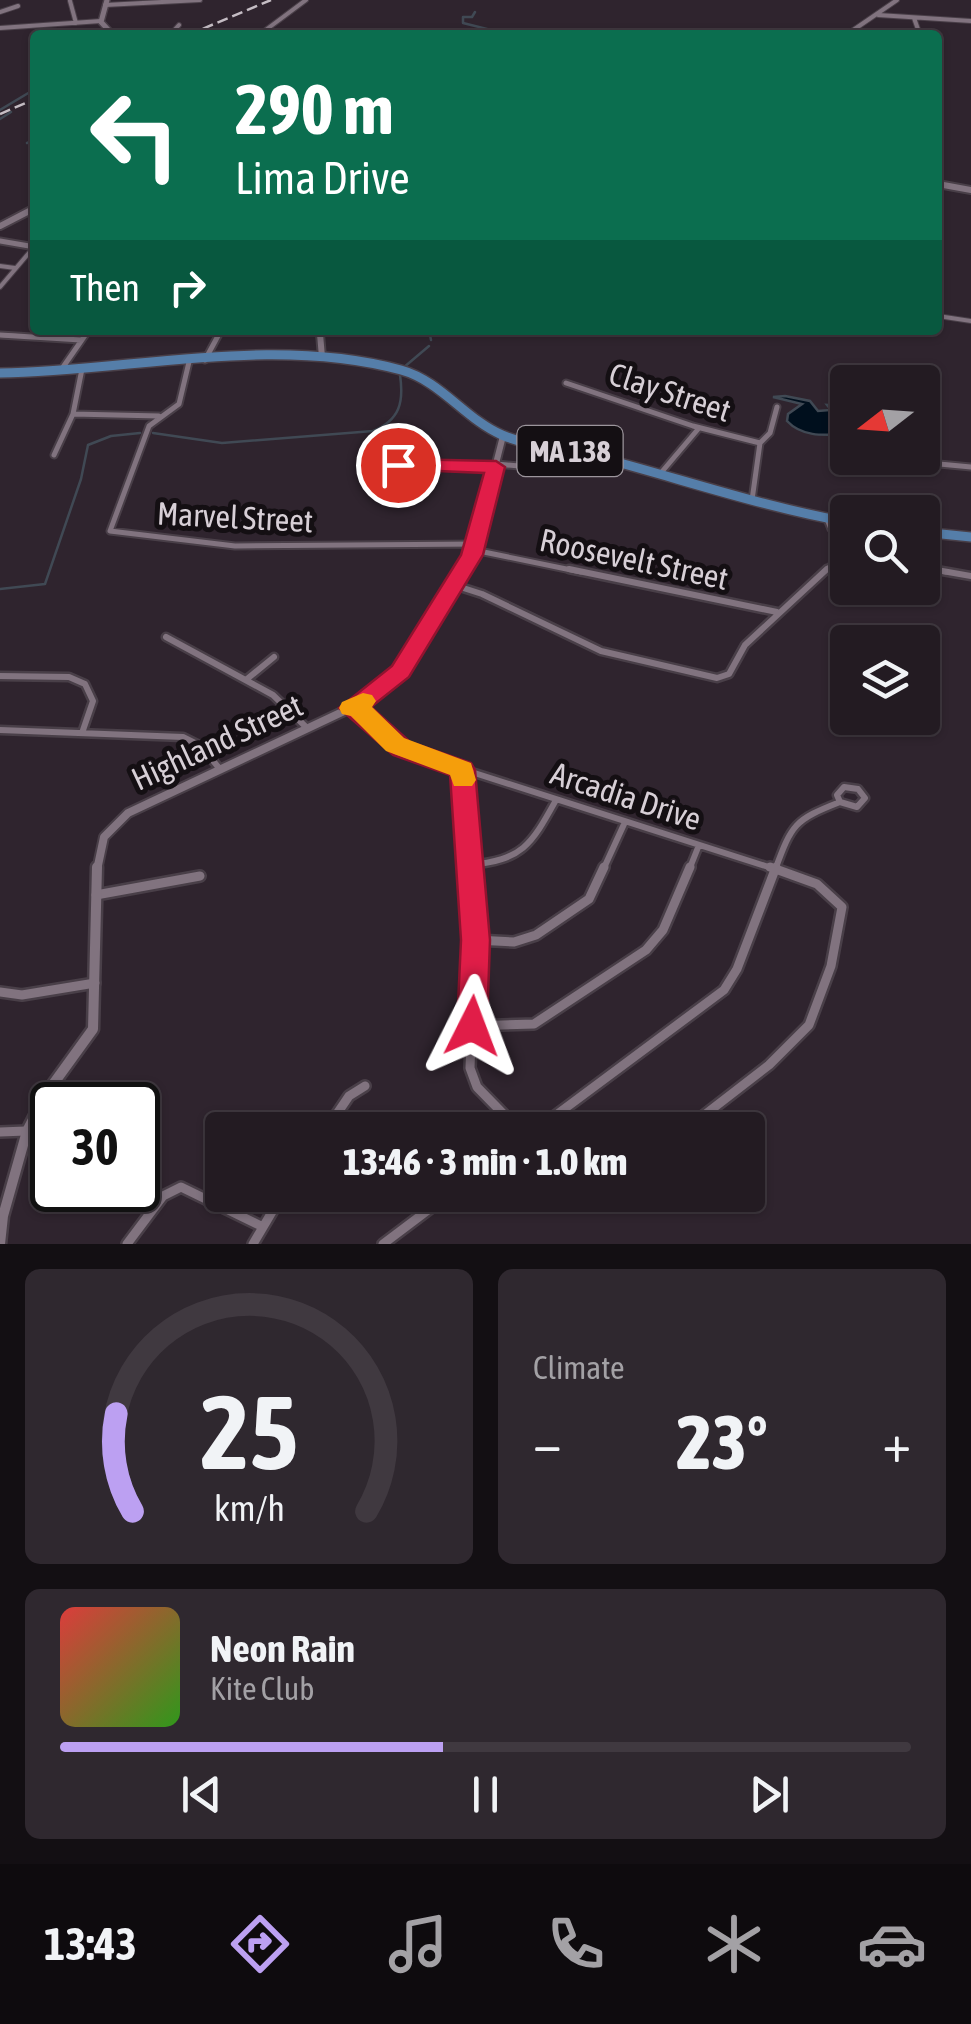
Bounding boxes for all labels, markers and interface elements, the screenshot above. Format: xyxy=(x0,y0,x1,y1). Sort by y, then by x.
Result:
text: 290 m xyxy=(235,69,394,149)
icon: left xyxy=(70,70,200,200)
text: Lima Drive xyxy=(235,152,410,204)
icon: right xyxy=(160,260,215,315)
text: Then xyxy=(70,266,140,309)
street label: Clay Street xyxy=(605,355,735,429)
north arrow xyxy=(830,365,940,475)
map controls xyxy=(830,365,940,735)
pin xyxy=(356,423,441,508)
road number: MA 138 xyxy=(518,426,622,476)
icon: arrive xyxy=(371,438,426,493)
street label: Marvel Street xyxy=(156,494,314,540)
button: search xyxy=(830,495,940,605)
street label: Roosevelt Street xyxy=(537,521,731,597)
button: layers xyxy=(830,625,940,735)
street label: Highland Street xyxy=(126,686,308,798)
street label: Arcadia Drive xyxy=(546,754,706,838)
position arrow xyxy=(420,974,524,1078)
speed limit sign: 30 xyxy=(30,1082,160,1212)
text: 13:46 · 3 min · 1.0 km xyxy=(343,1140,627,1183)
text: Climate xyxy=(533,1349,625,1386)
text: 25 xyxy=(200,1372,298,1491)
text: 23° xyxy=(676,1399,768,1485)
text: − xyxy=(533,1411,562,1474)
text: + xyxy=(882,1411,911,1474)
text: km/h xyxy=(214,1488,284,1529)
text: Neon Rain xyxy=(210,1627,355,1670)
text: Kite Club xyxy=(210,1670,314,1707)
icon: previous xyxy=(174,1767,229,1822)
icon: pause xyxy=(458,1767,513,1822)
icon: next xyxy=(742,1767,797,1822)
icon: directions xyxy=(225,1909,295,1979)
icon: music xyxy=(383,1909,453,1979)
icon: phone xyxy=(541,1909,611,1979)
icon: climate xyxy=(699,1909,769,1979)
icon: car xyxy=(857,1909,927,1979)
text: 13:43 xyxy=(44,1918,137,1970)

